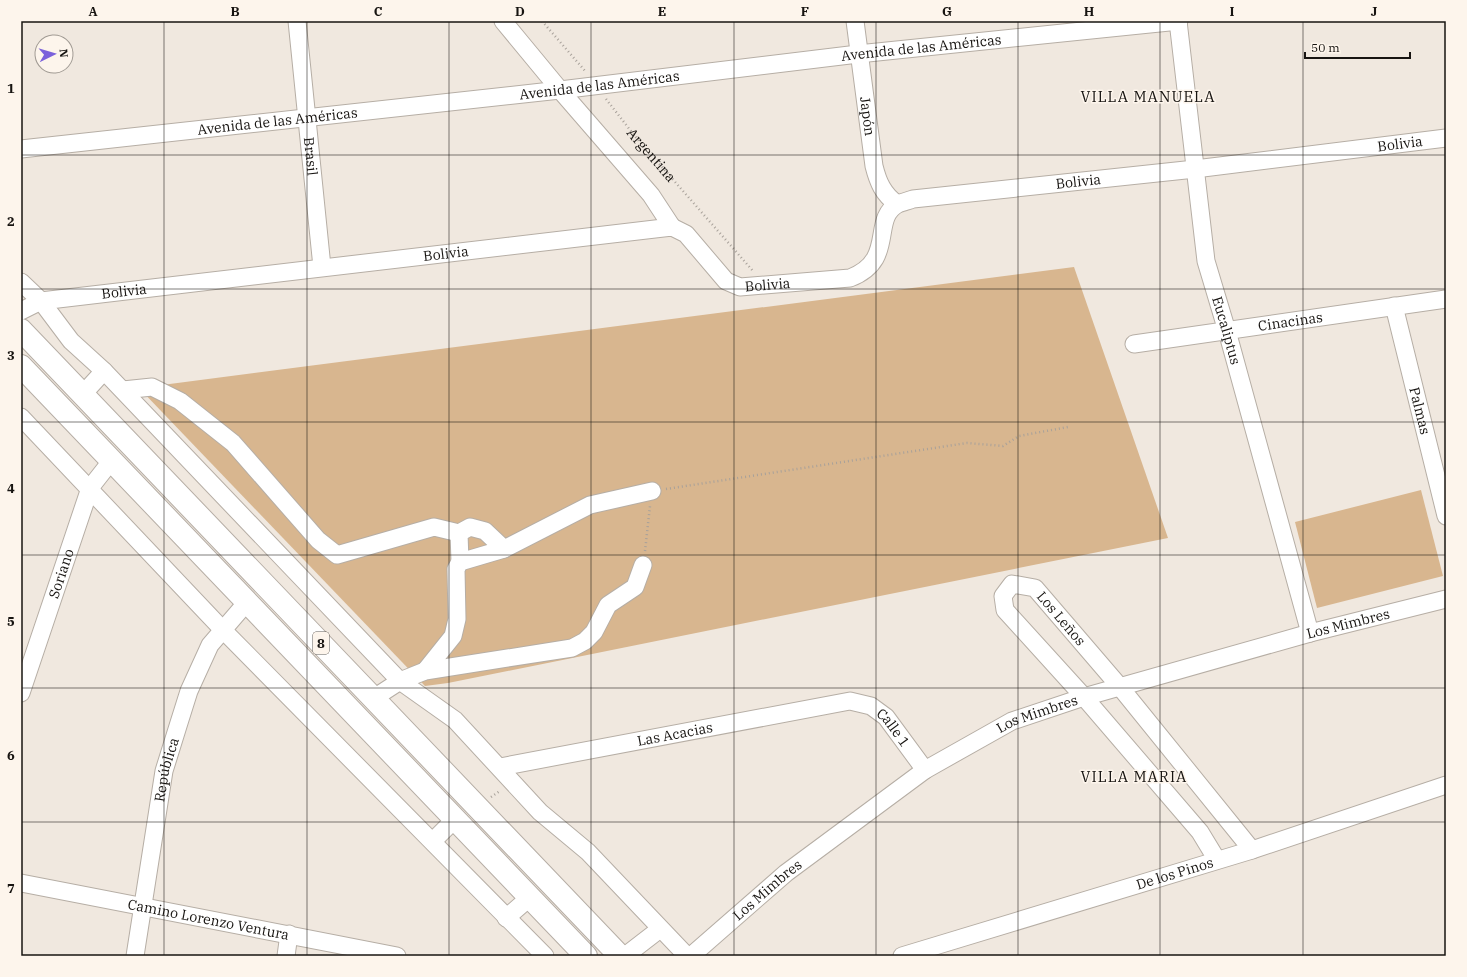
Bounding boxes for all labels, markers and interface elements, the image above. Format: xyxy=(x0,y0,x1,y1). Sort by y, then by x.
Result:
text: A xyxy=(88,3,98,20)
text: B xyxy=(230,3,240,20)
text: C xyxy=(374,3,383,20)
text: D xyxy=(515,3,525,20)
text: E xyxy=(658,3,666,20)
text: F xyxy=(801,3,809,20)
text: G xyxy=(942,3,952,20)
text: H xyxy=(1084,3,1095,20)
text: I xyxy=(1230,3,1235,20)
text: J xyxy=(1371,3,1378,20)
street label: Avenida de las Américas xyxy=(840,30,1002,65)
north arrow xyxy=(34,34,74,74)
scale bar xyxy=(1305,34,1410,60)
text: 50 m xyxy=(1311,40,1340,55)
text: N xyxy=(57,48,71,58)
street label: Avenida de las Américas xyxy=(519,67,681,103)
text: 1 xyxy=(7,80,15,97)
district label: VILLA MANUELA xyxy=(1081,87,1215,106)
street label: Japón xyxy=(856,95,879,137)
street label: Avenida de las Américas xyxy=(196,103,359,139)
street label: Argentina xyxy=(623,124,680,186)
street label: Bolivia xyxy=(1376,132,1424,155)
street label: Brasil xyxy=(300,136,322,176)
street label: Bolivia xyxy=(1055,170,1102,193)
text: 2 xyxy=(7,213,15,230)
street label: Bolivia xyxy=(422,242,470,265)
street label: Bolivia xyxy=(744,274,791,296)
street label: Bolivia xyxy=(100,280,148,303)
street label: Eucaliptus xyxy=(1208,294,1245,367)
street label: Cinacinas xyxy=(1257,308,1324,335)
text: 3 xyxy=(7,347,15,364)
street label: Palmas xyxy=(1405,385,1435,437)
text: 4 xyxy=(7,480,15,497)
street label: Soriano xyxy=(44,546,78,601)
street label: Los Leños xyxy=(1033,588,1090,650)
street label: Los Mimbres xyxy=(1305,604,1392,643)
text: 5 xyxy=(7,613,15,630)
road number: 8 xyxy=(313,632,329,654)
street label: Los Mimbres xyxy=(993,691,1080,737)
street label: Calle 1 xyxy=(873,704,914,750)
street label: Las Acacias xyxy=(636,718,714,750)
street label: República xyxy=(150,735,183,803)
text: 6 xyxy=(7,747,15,764)
district label: VILLA MARIA xyxy=(1081,767,1187,786)
street label: De los Pinos xyxy=(1134,853,1216,894)
street label: Los Mimbres xyxy=(729,855,806,924)
text: 7 xyxy=(7,880,15,897)
street label: Camino Lorenzo Ventura xyxy=(126,895,291,944)

